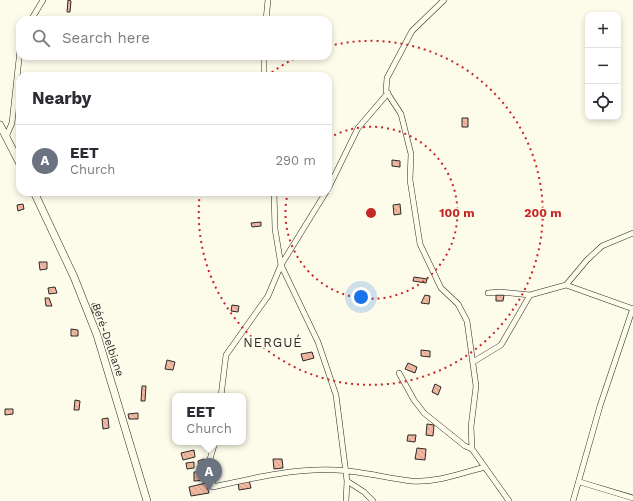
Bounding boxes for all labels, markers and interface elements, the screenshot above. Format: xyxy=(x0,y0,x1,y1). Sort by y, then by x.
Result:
map controls xyxy=(585,12,621,120)
button: + xyxy=(585,12,621,48)
search box xyxy=(16,16,332,60)
icon: search xyxy=(30,27,52,49)
text: Search here xyxy=(62,29,150,47)
button: − xyxy=(585,48,621,84)
button: locate xyxy=(585,84,621,120)
text: Nearby xyxy=(32,88,91,108)
text: EET xyxy=(70,144,99,162)
text: A xyxy=(41,153,49,168)
text: 290 m xyxy=(275,153,316,168)
text: Church xyxy=(70,162,115,177)
centre of rings xyxy=(364,206,378,220)
text: 100 m xyxy=(439,206,475,220)
text: 200 m xyxy=(524,206,562,220)
your location xyxy=(351,287,371,307)
street label: Béré-Delbiane xyxy=(89,302,127,378)
district label: NERGUÉ xyxy=(243,334,303,350)
popup xyxy=(172,393,246,445)
text: EET xyxy=(186,403,215,421)
text: Church xyxy=(186,421,232,436)
pin: A xyxy=(196,458,222,491)

